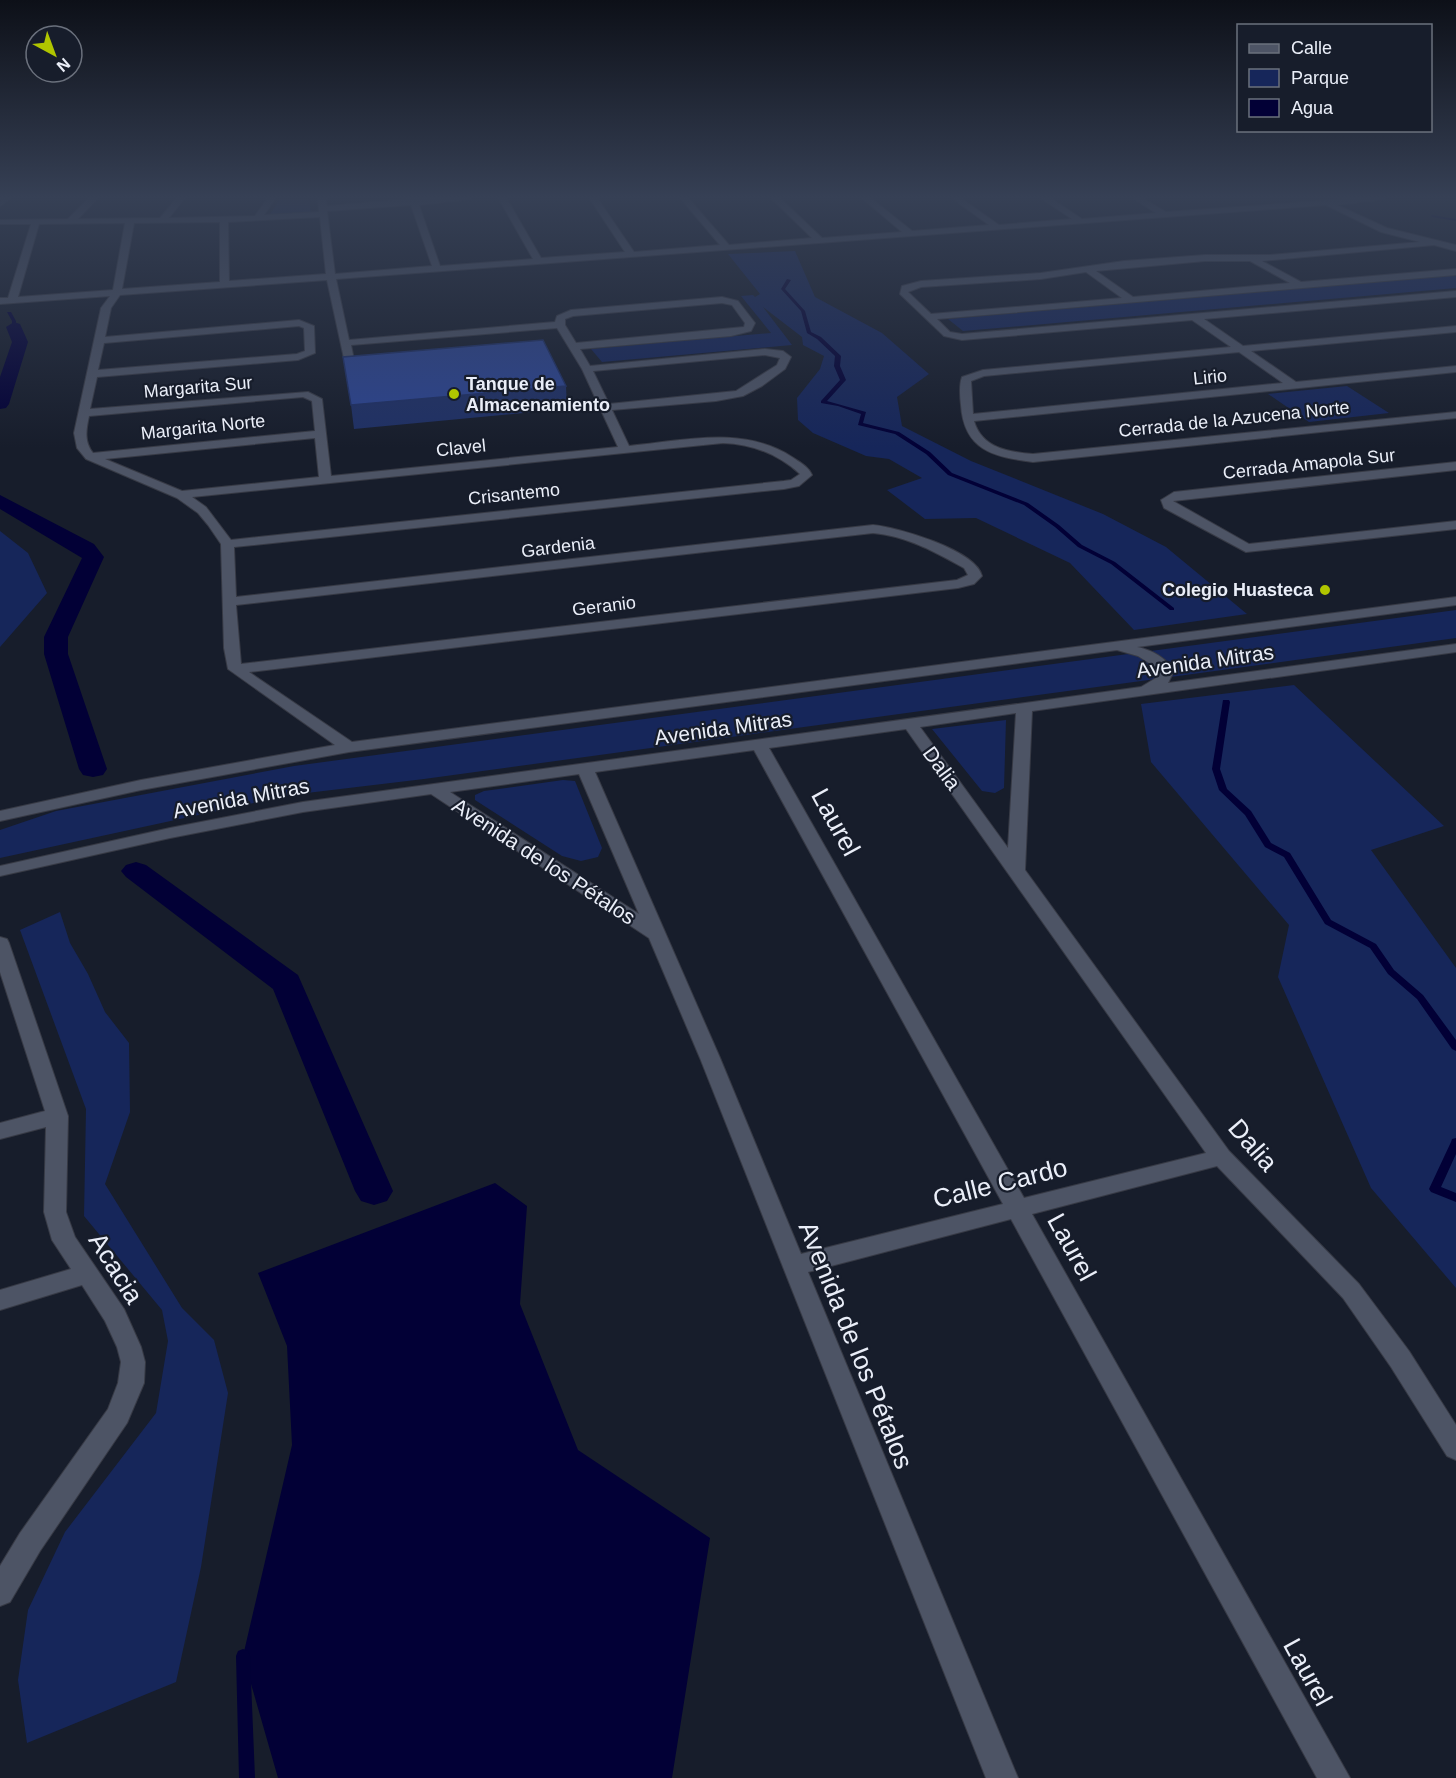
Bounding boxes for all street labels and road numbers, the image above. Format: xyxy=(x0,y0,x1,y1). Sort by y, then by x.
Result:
street label: Lirio xyxy=(1192,365,1228,389)
street label: Margarita Sur xyxy=(143,372,253,402)
street label: Cerrada de la Azucena Norte xyxy=(1118,397,1350,441)
street label: Margarita Norte xyxy=(140,411,266,443)
street label: Clavel xyxy=(435,435,487,461)
street label: Cerrada Amapola Sur xyxy=(1222,445,1396,483)
street label: Crisantemo xyxy=(467,479,561,509)
street label: Gardenia xyxy=(520,532,597,561)
street label: Geranio xyxy=(571,592,637,620)
street label: Avenida Mitras xyxy=(1135,640,1275,682)
street label: Avenida Mitras xyxy=(653,707,793,749)
street label: Dalia xyxy=(919,742,966,794)
street label: Avenida Mitras xyxy=(171,773,311,823)
street label: Laurel xyxy=(805,783,867,861)
street label: Avenida de los Pétalos xyxy=(448,793,640,929)
street label: Dalia xyxy=(1222,1113,1284,1178)
street label: Calle Cardo xyxy=(930,1152,1070,1214)
street label: Laurel xyxy=(1041,1208,1103,1286)
street label: Avenida de los Pétalos xyxy=(793,1217,919,1473)
street label: Acacia xyxy=(83,1227,150,1309)
street label: Laurel xyxy=(1277,1633,1339,1711)

